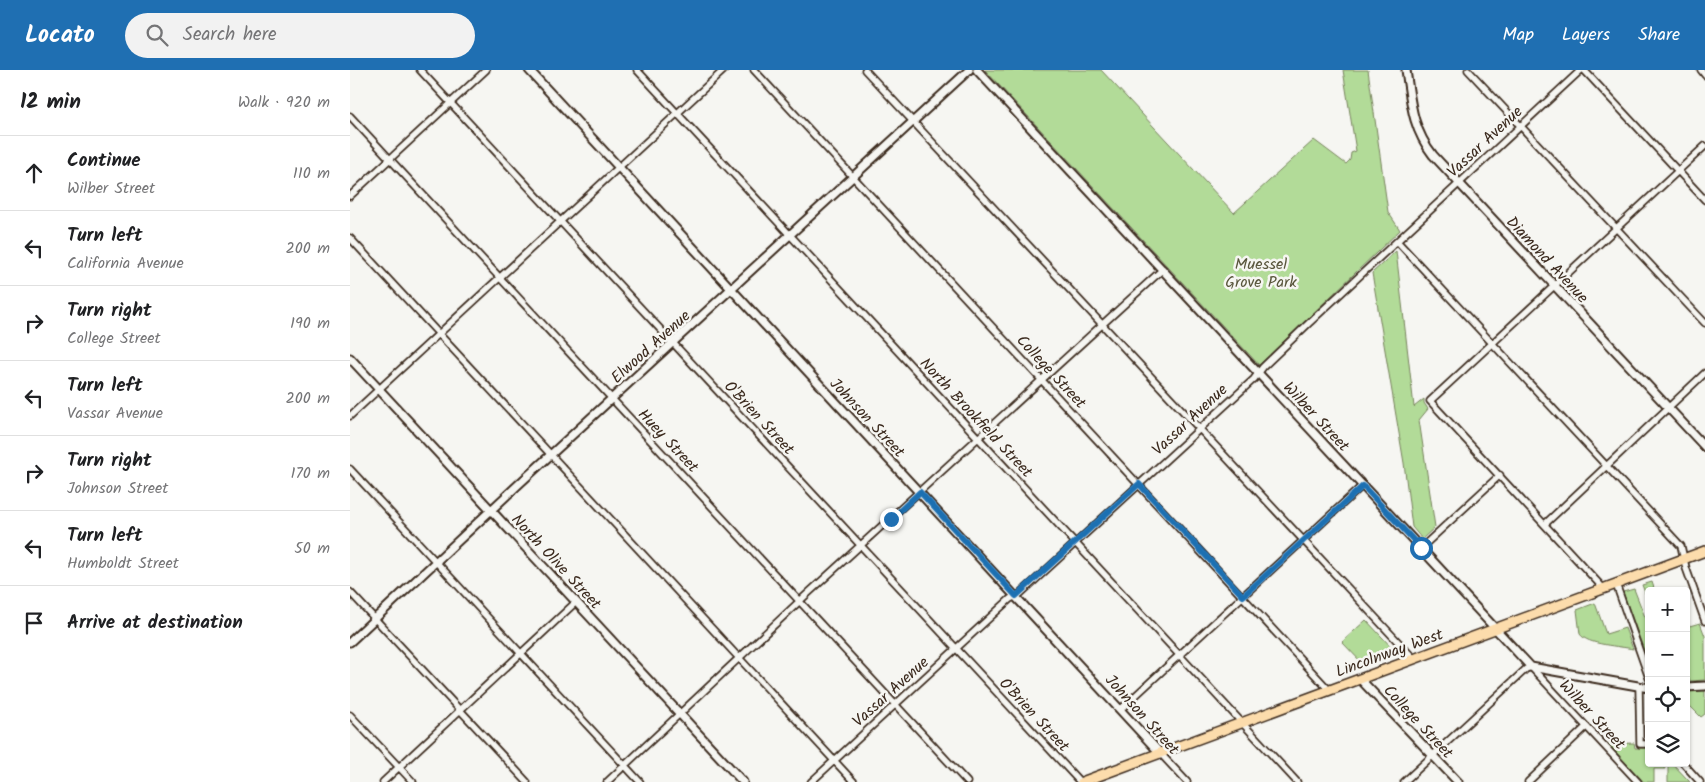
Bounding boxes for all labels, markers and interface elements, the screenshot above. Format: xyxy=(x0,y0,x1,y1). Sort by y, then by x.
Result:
search box xyxy=(125,13,475,58)
text: Locato xyxy=(25,16,95,55)
text: Search here xyxy=(183,20,276,50)
icon: search xyxy=(143,21,171,49)
text: Map xyxy=(1503,21,1534,50)
text: Layers xyxy=(1562,21,1610,50)
text: Share xyxy=(1638,21,1680,50)
text: 12 min xyxy=(20,86,81,119)
text: Walk · 920 m xyxy=(238,90,330,115)
street label: Vassar Avenue xyxy=(1441,100,1529,184)
text: Continue xyxy=(67,146,140,176)
icon: ahead xyxy=(20,159,48,187)
text: 110 m xyxy=(293,161,330,186)
text: Wilber Street xyxy=(67,176,155,201)
street label: Diamond Avenue xyxy=(1500,211,1594,309)
text: Turn left xyxy=(67,221,142,251)
icon: left xyxy=(20,234,48,262)
text: 200 m xyxy=(286,236,330,261)
text: California Avenue xyxy=(67,251,184,276)
park label: Muessel Grove Park xyxy=(1225,252,1297,295)
text: Turn right xyxy=(67,296,152,326)
street label: Elwood Avenue xyxy=(605,304,697,390)
icon: right xyxy=(20,309,48,337)
text: 190 m xyxy=(290,311,330,336)
text: College Street xyxy=(67,326,161,351)
street label: College Street xyxy=(1010,329,1093,415)
street label: North Brookfield Street xyxy=(913,352,1039,484)
text: Turn left xyxy=(67,371,142,401)
street label: Johnson Street xyxy=(823,372,911,464)
street label: O'Brien Street xyxy=(718,375,801,462)
street label: Wilber Street xyxy=(1277,376,1356,458)
street label: Vassar Avenue xyxy=(1146,378,1234,462)
icon: left xyxy=(20,384,48,412)
text: 200 m xyxy=(286,386,330,411)
text: Vassar Avenue xyxy=(67,401,163,426)
street label: Huey Street xyxy=(631,403,705,479)
text: Turn right xyxy=(67,446,152,476)
icon: right xyxy=(20,459,48,487)
text: 170 m xyxy=(290,461,330,486)
text: Johnson Street xyxy=(67,476,168,501)
route end xyxy=(880,508,903,531)
street label: North Olive Street xyxy=(505,509,608,616)
text: Turn left xyxy=(67,521,142,551)
icon: left xyxy=(20,534,48,562)
text: 50 m xyxy=(294,536,330,561)
route start xyxy=(1410,537,1433,560)
text: Humboldt Street xyxy=(67,551,179,576)
map controls xyxy=(1645,587,1690,767)
button: + xyxy=(1645,587,1690,632)
text: Arrive at destination xyxy=(67,608,243,638)
icon: arrive xyxy=(20,609,48,637)
street label: Lincolnway West xyxy=(1332,622,1448,684)
button: − xyxy=(1645,632,1690,677)
street label: Vassar Avenue xyxy=(847,651,935,734)
street label: Johnson Street xyxy=(1099,669,1186,762)
street label: O'Brien Street xyxy=(993,672,1076,759)
street label: Wilber Street xyxy=(1553,674,1632,756)
button: locate xyxy=(1645,677,1690,722)
street label: College Street xyxy=(1377,679,1460,765)
button: layers xyxy=(1645,722,1690,767)

